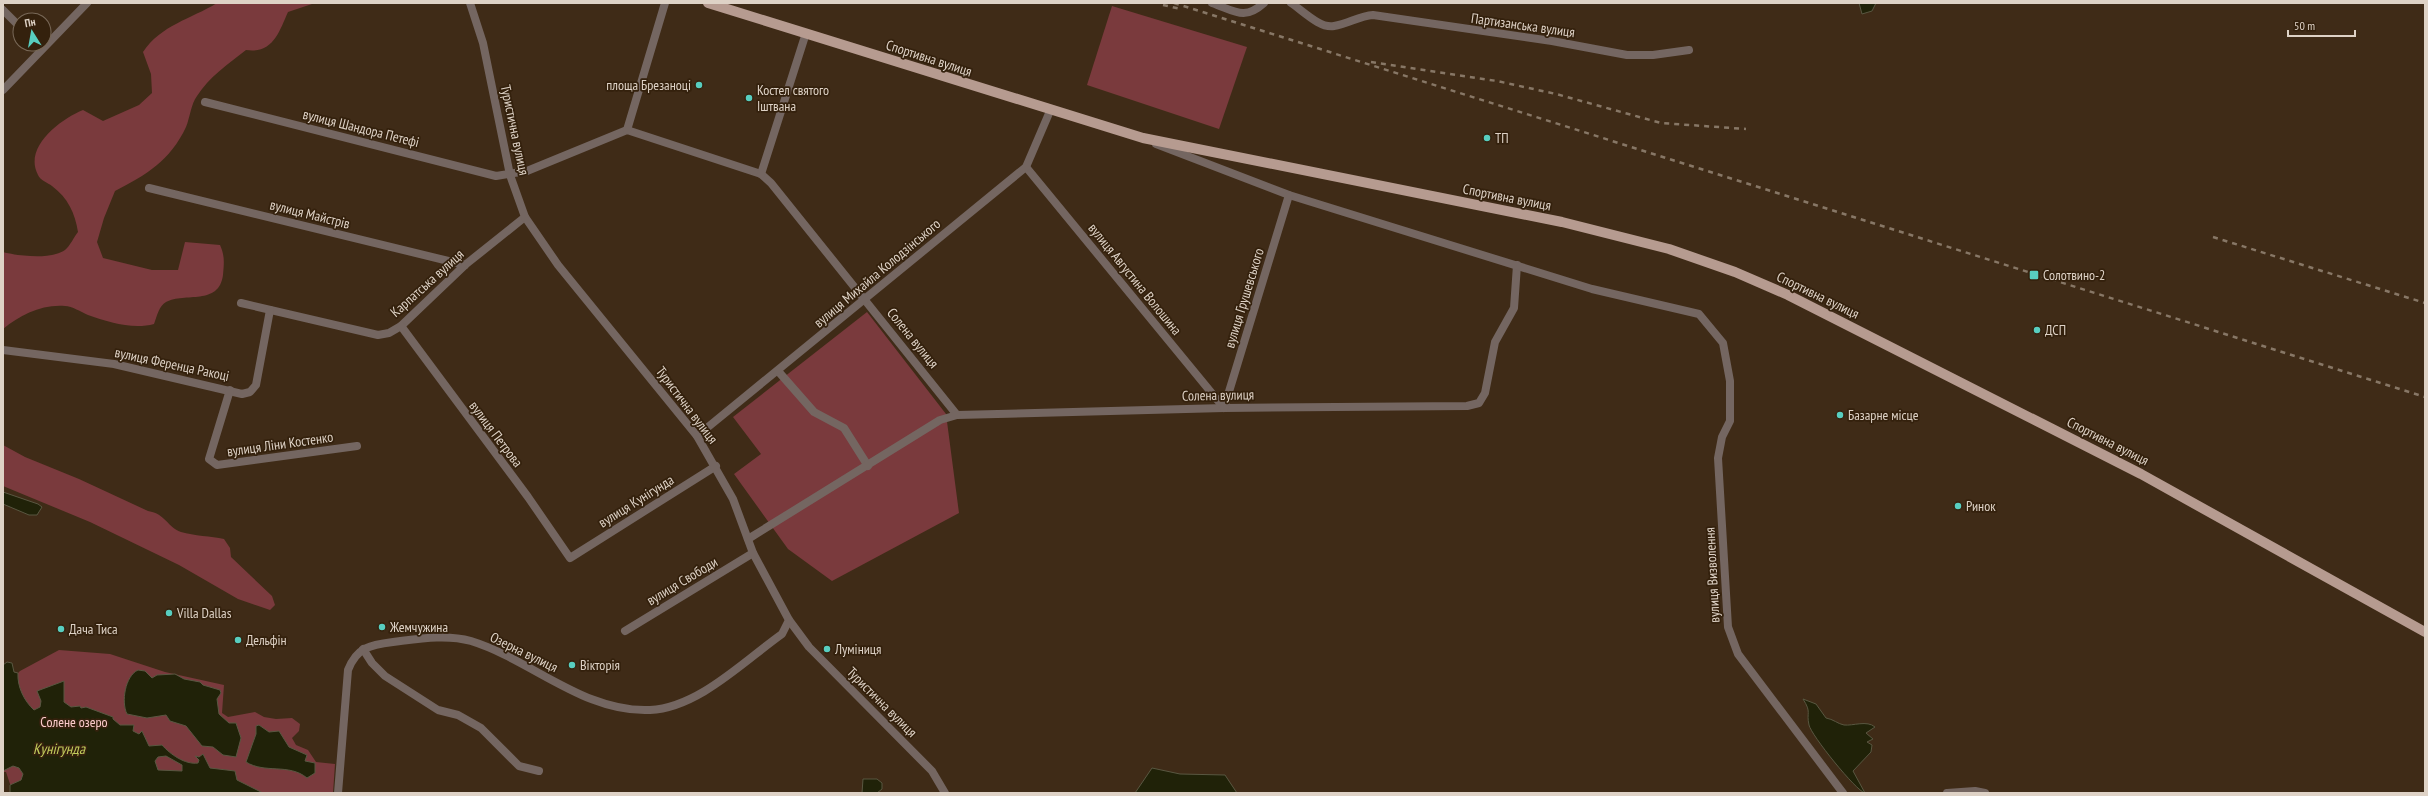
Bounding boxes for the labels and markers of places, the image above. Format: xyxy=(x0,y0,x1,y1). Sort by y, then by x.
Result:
place label: площа Брезаноці xyxy=(606,76,691,94)
marker: площа Брезаноці xyxy=(694,80,704,90)
place label: Костел святого Іштвана xyxy=(757,81,829,115)
marker: Костел святого Іштвана xyxy=(744,93,754,103)
place label: ТП xyxy=(1495,129,1509,147)
marker: ТП xyxy=(1482,133,1492,143)
place label: Солотвино-2 xyxy=(2043,266,2105,284)
marker: Солотвино-2 xyxy=(2028,269,2040,281)
place label: ДСП xyxy=(2045,321,2066,339)
marker: ДСП xyxy=(2032,325,2042,335)
place label: Базарне місце xyxy=(1848,406,1919,424)
marker: Базарне місце xyxy=(1835,410,1845,420)
place label: Ринок xyxy=(1966,497,1996,515)
marker: Ринок xyxy=(1953,501,1963,511)
place label: Villa Dallas xyxy=(176,604,232,622)
marker: Villa Dallas xyxy=(164,608,174,618)
place label: Жемчужина xyxy=(389,618,448,636)
place label: Дача Тиса xyxy=(69,620,118,638)
marker: Жемчужина xyxy=(377,622,387,632)
marker: Дача Тиса xyxy=(56,624,66,634)
place label: Дельфін xyxy=(246,631,287,649)
marker: Дельфін xyxy=(233,635,243,645)
place label: Луміниця xyxy=(834,640,881,658)
marker: Луміниця xyxy=(822,644,832,654)
place label: Вікторія xyxy=(580,656,620,674)
marker: Вікторія xyxy=(567,660,577,670)

